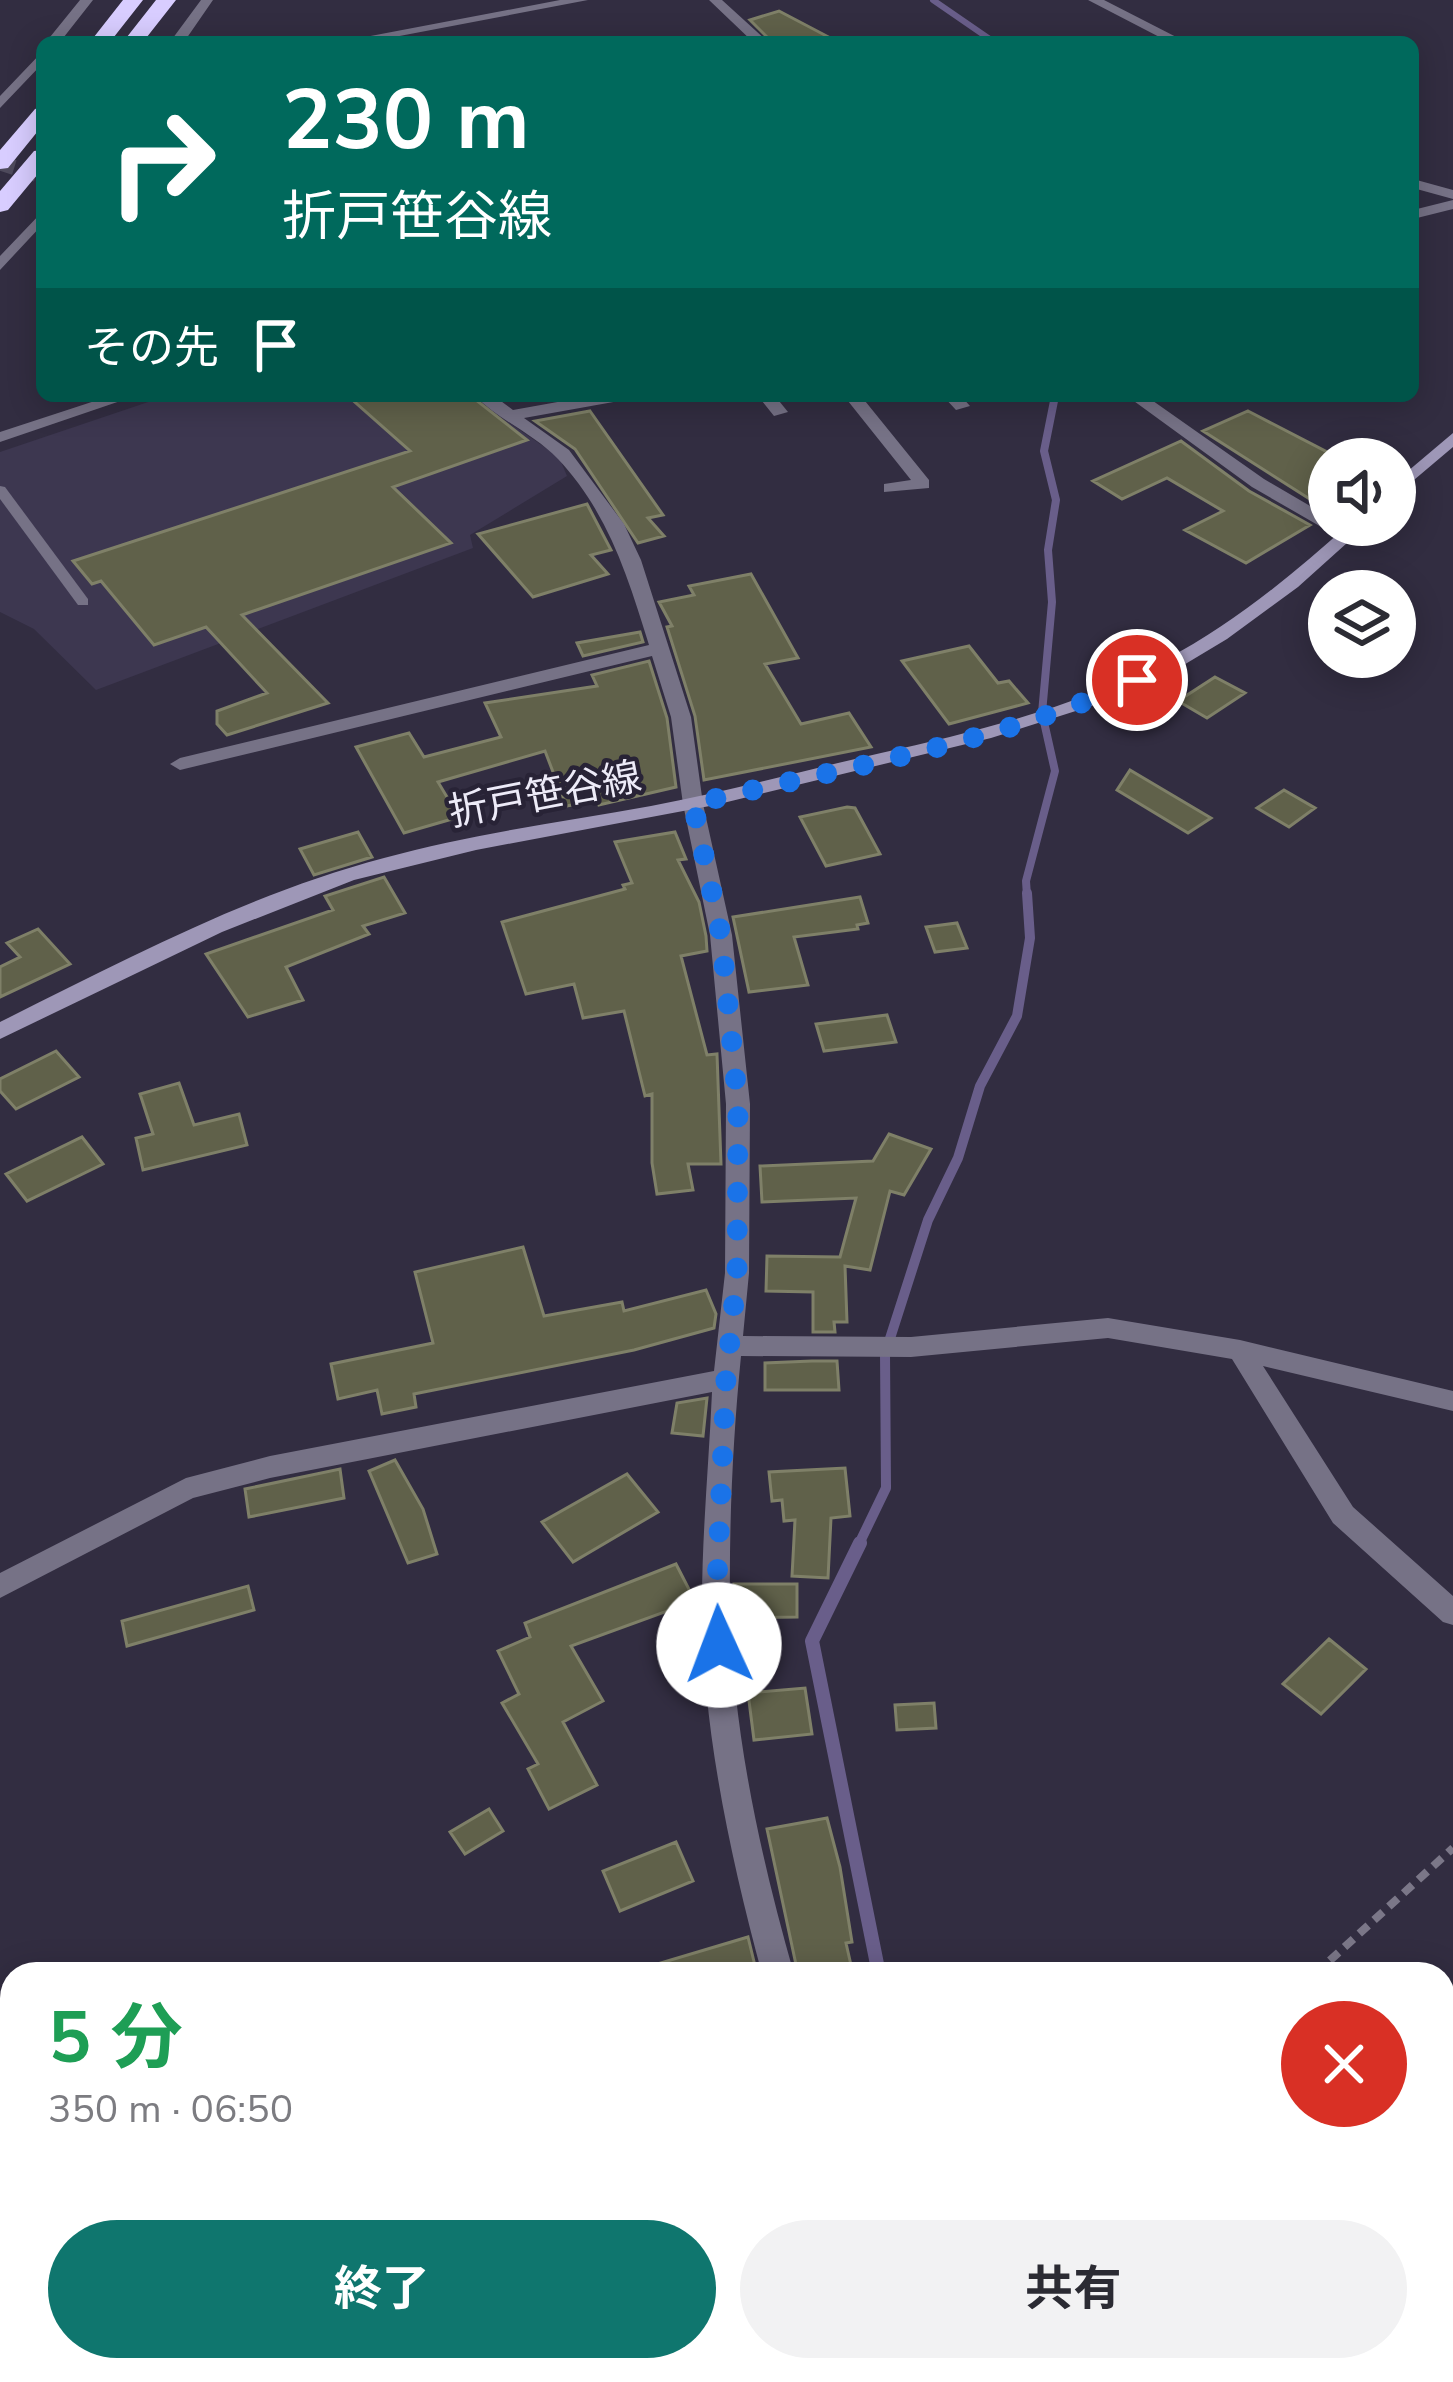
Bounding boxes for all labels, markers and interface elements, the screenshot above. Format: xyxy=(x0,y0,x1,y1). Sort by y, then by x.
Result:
text: 230 m xyxy=(282,63,530,178)
icon: right xyxy=(84,84,240,240)
text: 折戸笹谷線 xyxy=(282,180,552,254)
icon: arrive xyxy=(243,312,309,378)
text: その先 xyxy=(84,318,219,379)
map controls xyxy=(1308,438,1416,678)
button: sound xyxy=(1308,438,1416,546)
button: layers xyxy=(1308,570,1416,678)
pin xyxy=(1086,629,1188,731)
icon: arrive xyxy=(1104,647,1170,713)
street label: 折戸笹谷線 xyxy=(444,750,646,840)
position arrow xyxy=(656,1582,782,1708)
text: 5 分 xyxy=(48,1989,183,2087)
button: close xyxy=(1281,2001,1407,2127)
text: 350 m · 06:50 xyxy=(48,2083,293,2136)
button: 終了 xyxy=(48,2220,716,2358)
button: 共有 xyxy=(740,2220,1407,2358)

